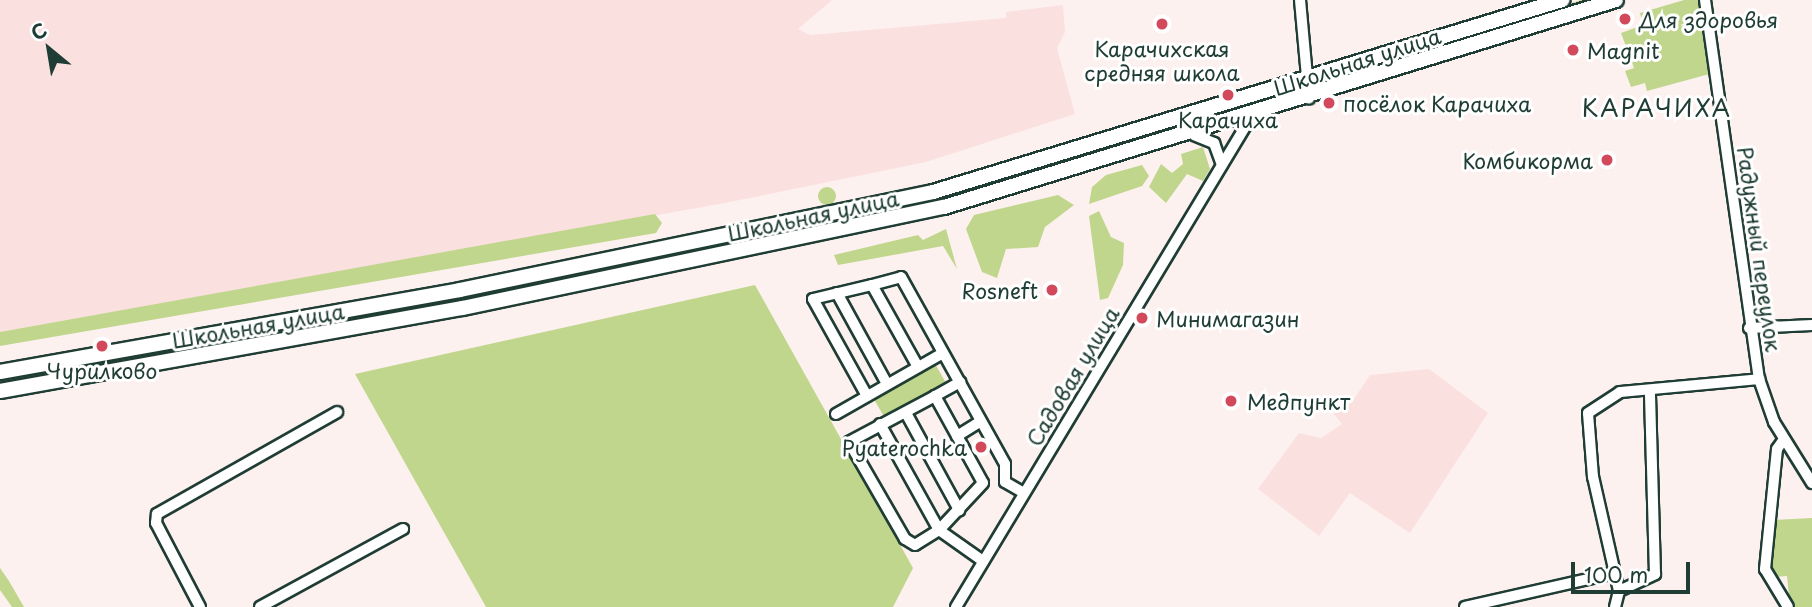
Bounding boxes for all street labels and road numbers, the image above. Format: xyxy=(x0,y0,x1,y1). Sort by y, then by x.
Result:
street label: Школьная улица xyxy=(1270,22,1444,100)
street label: Радужный переулок xyxy=(1733,145,1787,353)
street label: Школьная улица xyxy=(724,184,902,246)
street label: Школьная улица xyxy=(169,297,347,353)
street label: Садовая улица xyxy=(1020,302,1124,450)

